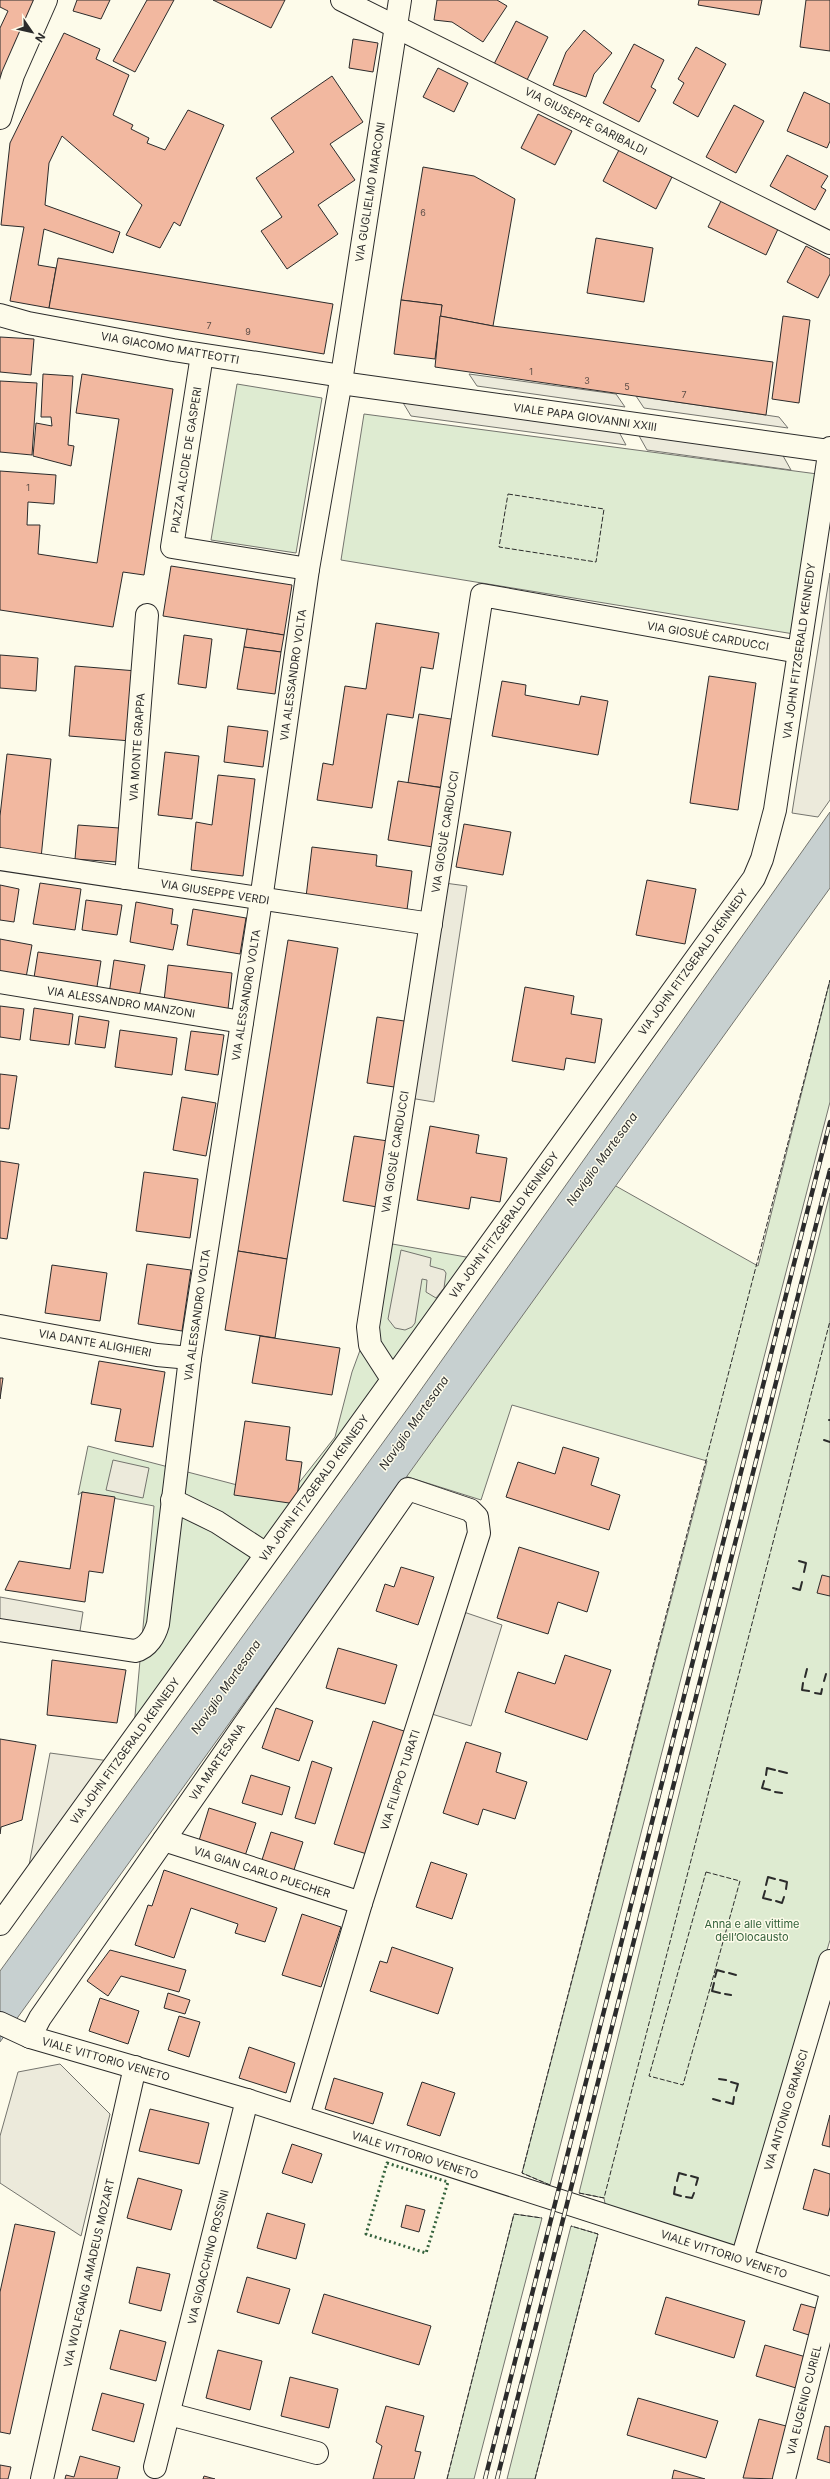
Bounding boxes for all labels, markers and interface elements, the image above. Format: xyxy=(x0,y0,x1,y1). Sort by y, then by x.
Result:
north arrow xyxy=(12,12,52,52)
text: N xyxy=(32,30,48,45)
street label: VIA GIUSEPPE GARIBALDI xyxy=(522,84,650,158)
street label: VIA GUGLIELMO MARCONI xyxy=(352,121,388,263)
house number: 6 xyxy=(420,207,426,218)
house number: 7 xyxy=(206,320,212,331)
house number: 9 xyxy=(245,326,251,337)
street label: VIA GIACOMO MATTEOTTI xyxy=(100,329,240,367)
house number: 1 xyxy=(529,366,533,377)
house number: 3 xyxy=(584,375,590,386)
house number: 5 xyxy=(624,381,630,392)
street label: PIAZZA ALCIDE DE GASPERI xyxy=(167,386,205,534)
house number: 7 xyxy=(681,389,687,400)
street label: VIALE PAPA GIOVANNI XXIII xyxy=(512,400,658,434)
house number: 1 xyxy=(26,482,30,493)
street label: VIA JOHN FITZGERALD KENNEDY xyxy=(780,562,818,740)
street label: VIA ALESSANDRO VOLTA xyxy=(277,608,309,742)
street label: VIA GIOSUÈ CARDUCCI xyxy=(646,618,770,654)
street label: VIA MONTE GRAPPA xyxy=(126,692,148,802)
street label: VIA GIOSUÈ CARDUCCI xyxy=(428,770,462,894)
street label: VIA GIUSEPPE VERDI xyxy=(159,876,271,908)
street label: VIA JOHN FITZGERALD KENNEDY xyxy=(635,886,751,1038)
street label: VIA ALESSANDRO VOLTA xyxy=(229,928,263,1062)
street label: VIA ALESSANDRO MANZONI xyxy=(46,983,196,1021)
street label: VIA GIOSUÈ CARDUCCI xyxy=(378,1090,412,1214)
water label: Naviglio Martesana xyxy=(563,1109,640,1208)
street label: VIA JOHN FITZGERALD KENNEDY xyxy=(446,1149,562,1301)
street label: VIA ALESSANDRO VOLTA xyxy=(181,1248,213,1382)
street label: VIA DANTE ALIGHIERI xyxy=(38,1326,152,1360)
water label: Naviglio Martesana xyxy=(375,1373,452,1473)
street label: VIA JOHN FITZGERALD KENNEDY xyxy=(256,1412,372,1564)
water label: Naviglio Martesana xyxy=(187,1637,264,1737)
street label: VIA JOHN FITZGERALD KENNEDY xyxy=(67,1675,183,1827)
street label: VIA MARTESANA xyxy=(186,1720,248,1803)
street label: VIA FILIPPO TURATI xyxy=(377,1728,423,1832)
street label: VIA GIAN CARLO PUECHER xyxy=(192,1843,332,1901)
park label: Anna e alle vittime dell’Olocausto xyxy=(705,1917,799,1944)
street label: VIALE VITTORIO VENETO xyxy=(40,2034,172,2084)
street label: VIA ANTONIO GRAMSCI xyxy=(761,2048,811,2172)
street label: VIALE VITTORIO VENETO xyxy=(350,2128,480,2182)
street label: VIA WOLFGANG AMADEUS MOZART xyxy=(60,2177,118,2369)
street label: VIA GIOACCHINO ROSSINI xyxy=(184,2188,232,2326)
street label: VIALE VITTORIO VENETO xyxy=(659,2227,789,2281)
street label: VIA EUGENIO CURIEL xyxy=(784,2344,824,2456)

